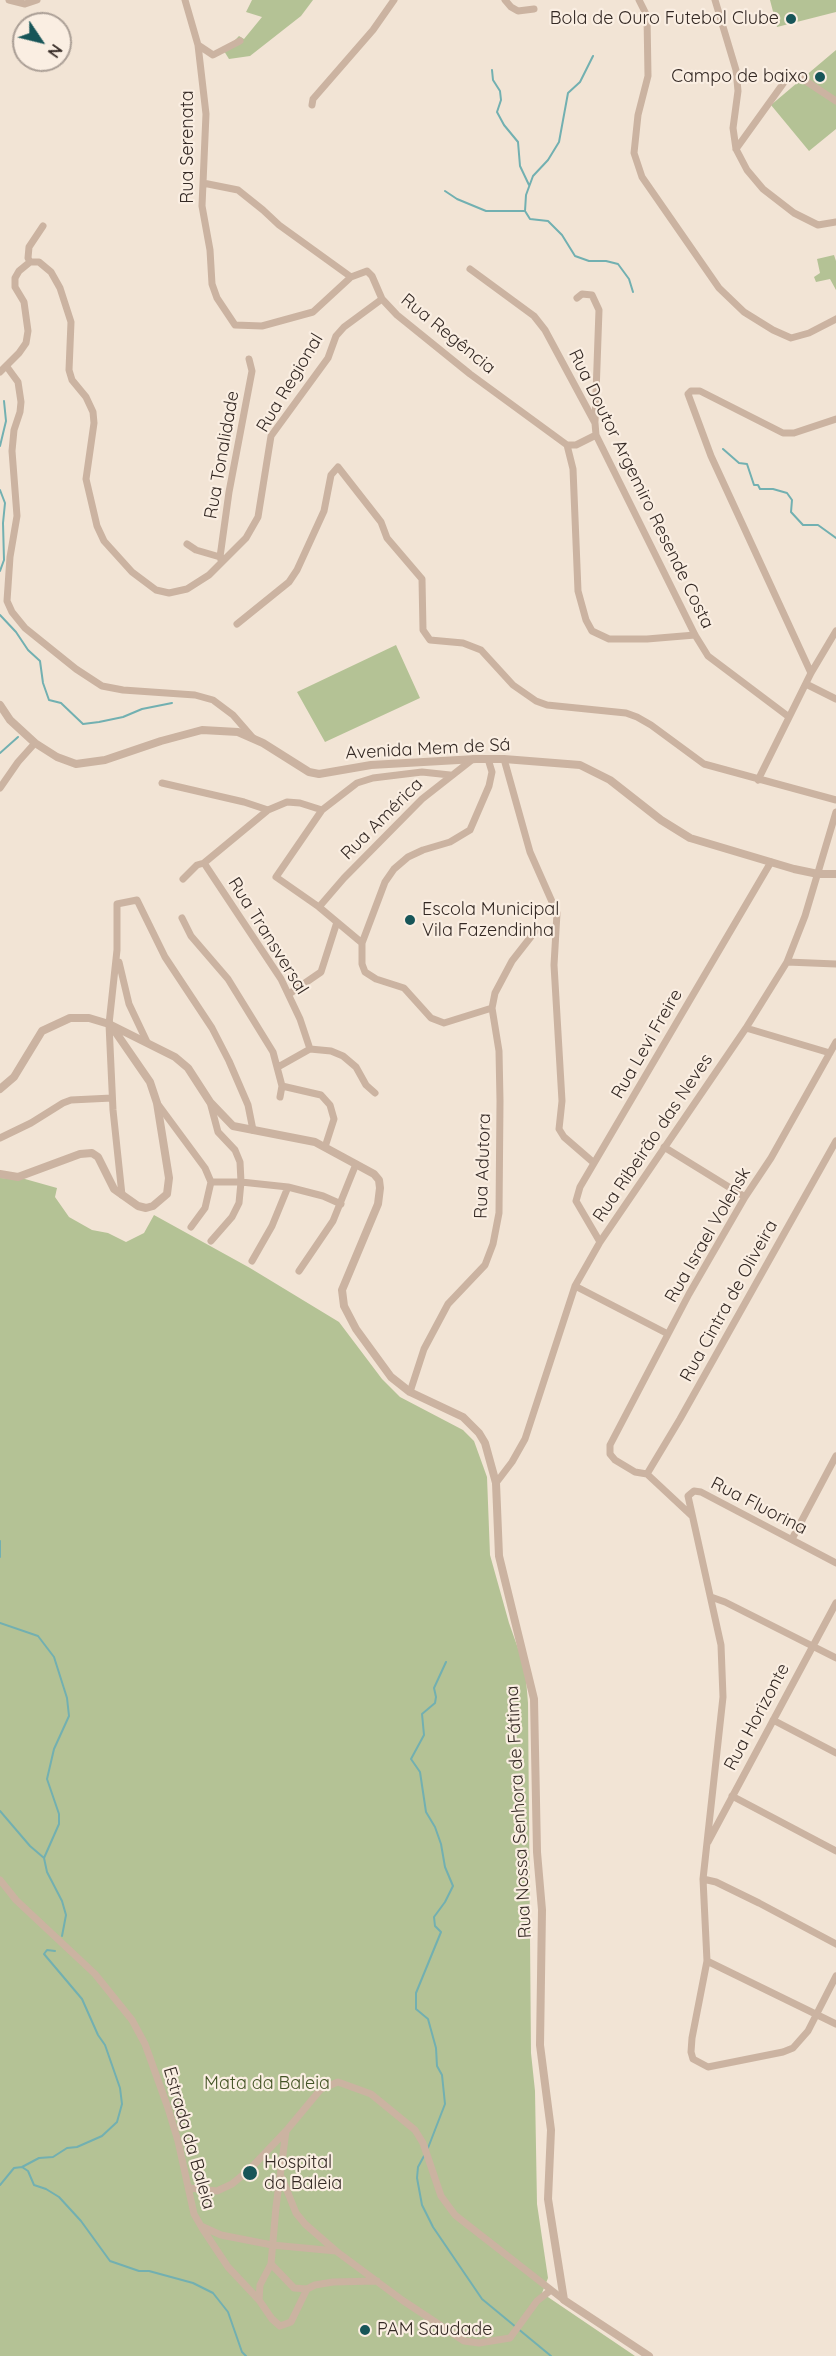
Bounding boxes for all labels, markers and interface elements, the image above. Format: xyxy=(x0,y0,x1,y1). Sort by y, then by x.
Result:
place label: Bola de Ouro Futebol Clube xyxy=(550,8,779,30)
north arrow xyxy=(12,12,72,72)
marker: Bola de Ouro Futebol Clube xyxy=(784,12,798,26)
text: N xyxy=(44,41,67,62)
place label: Campo de baixo xyxy=(671,66,808,88)
marker: Campo de baixo xyxy=(813,70,827,84)
street label: Rua Serenata xyxy=(177,90,199,204)
street label: Rua Regência xyxy=(396,289,500,379)
street label: Rua Regional xyxy=(252,330,328,436)
street label: Rua Doutor Argemiro Resende Costa xyxy=(564,346,718,632)
street label: Rua Tonalidade xyxy=(200,389,244,521)
street label: Avenida Mem de Sá xyxy=(345,734,511,764)
street label: Rua América xyxy=(336,773,428,865)
street label: Rua Transversal xyxy=(223,873,313,999)
place label: Escola Municipal Vila Fazendinha xyxy=(422,899,559,942)
marker: Escola Municipal Vila Fazendinha xyxy=(403,913,417,927)
street label: Rua Levi Freire xyxy=(607,985,687,1103)
street label: Rua Ribeirão das Neves xyxy=(589,1050,717,1226)
street label: Rua Adutora xyxy=(470,1113,496,1219)
street label: Rua Israel Volensk xyxy=(660,1163,756,1307)
street label: Rua Cintra de Oliveira xyxy=(676,1216,782,1386)
street label: Rua Fluorina xyxy=(707,1472,811,1540)
street label: Rua Horizonte xyxy=(720,1660,794,1774)
street label: Rua Nossa Senhora de Fátima xyxy=(502,1685,536,1939)
street label: Estrada da Baleia xyxy=(158,2064,220,2212)
park label: Mata da Baleia xyxy=(204,2073,330,2095)
place label: Hospital da Baleia xyxy=(264,2152,342,2194)
marker: Hospital da Baleia xyxy=(241,2164,259,2182)
place label: PAM Saudade xyxy=(377,2319,492,2341)
marker: PAM Saudade xyxy=(358,2323,372,2337)

